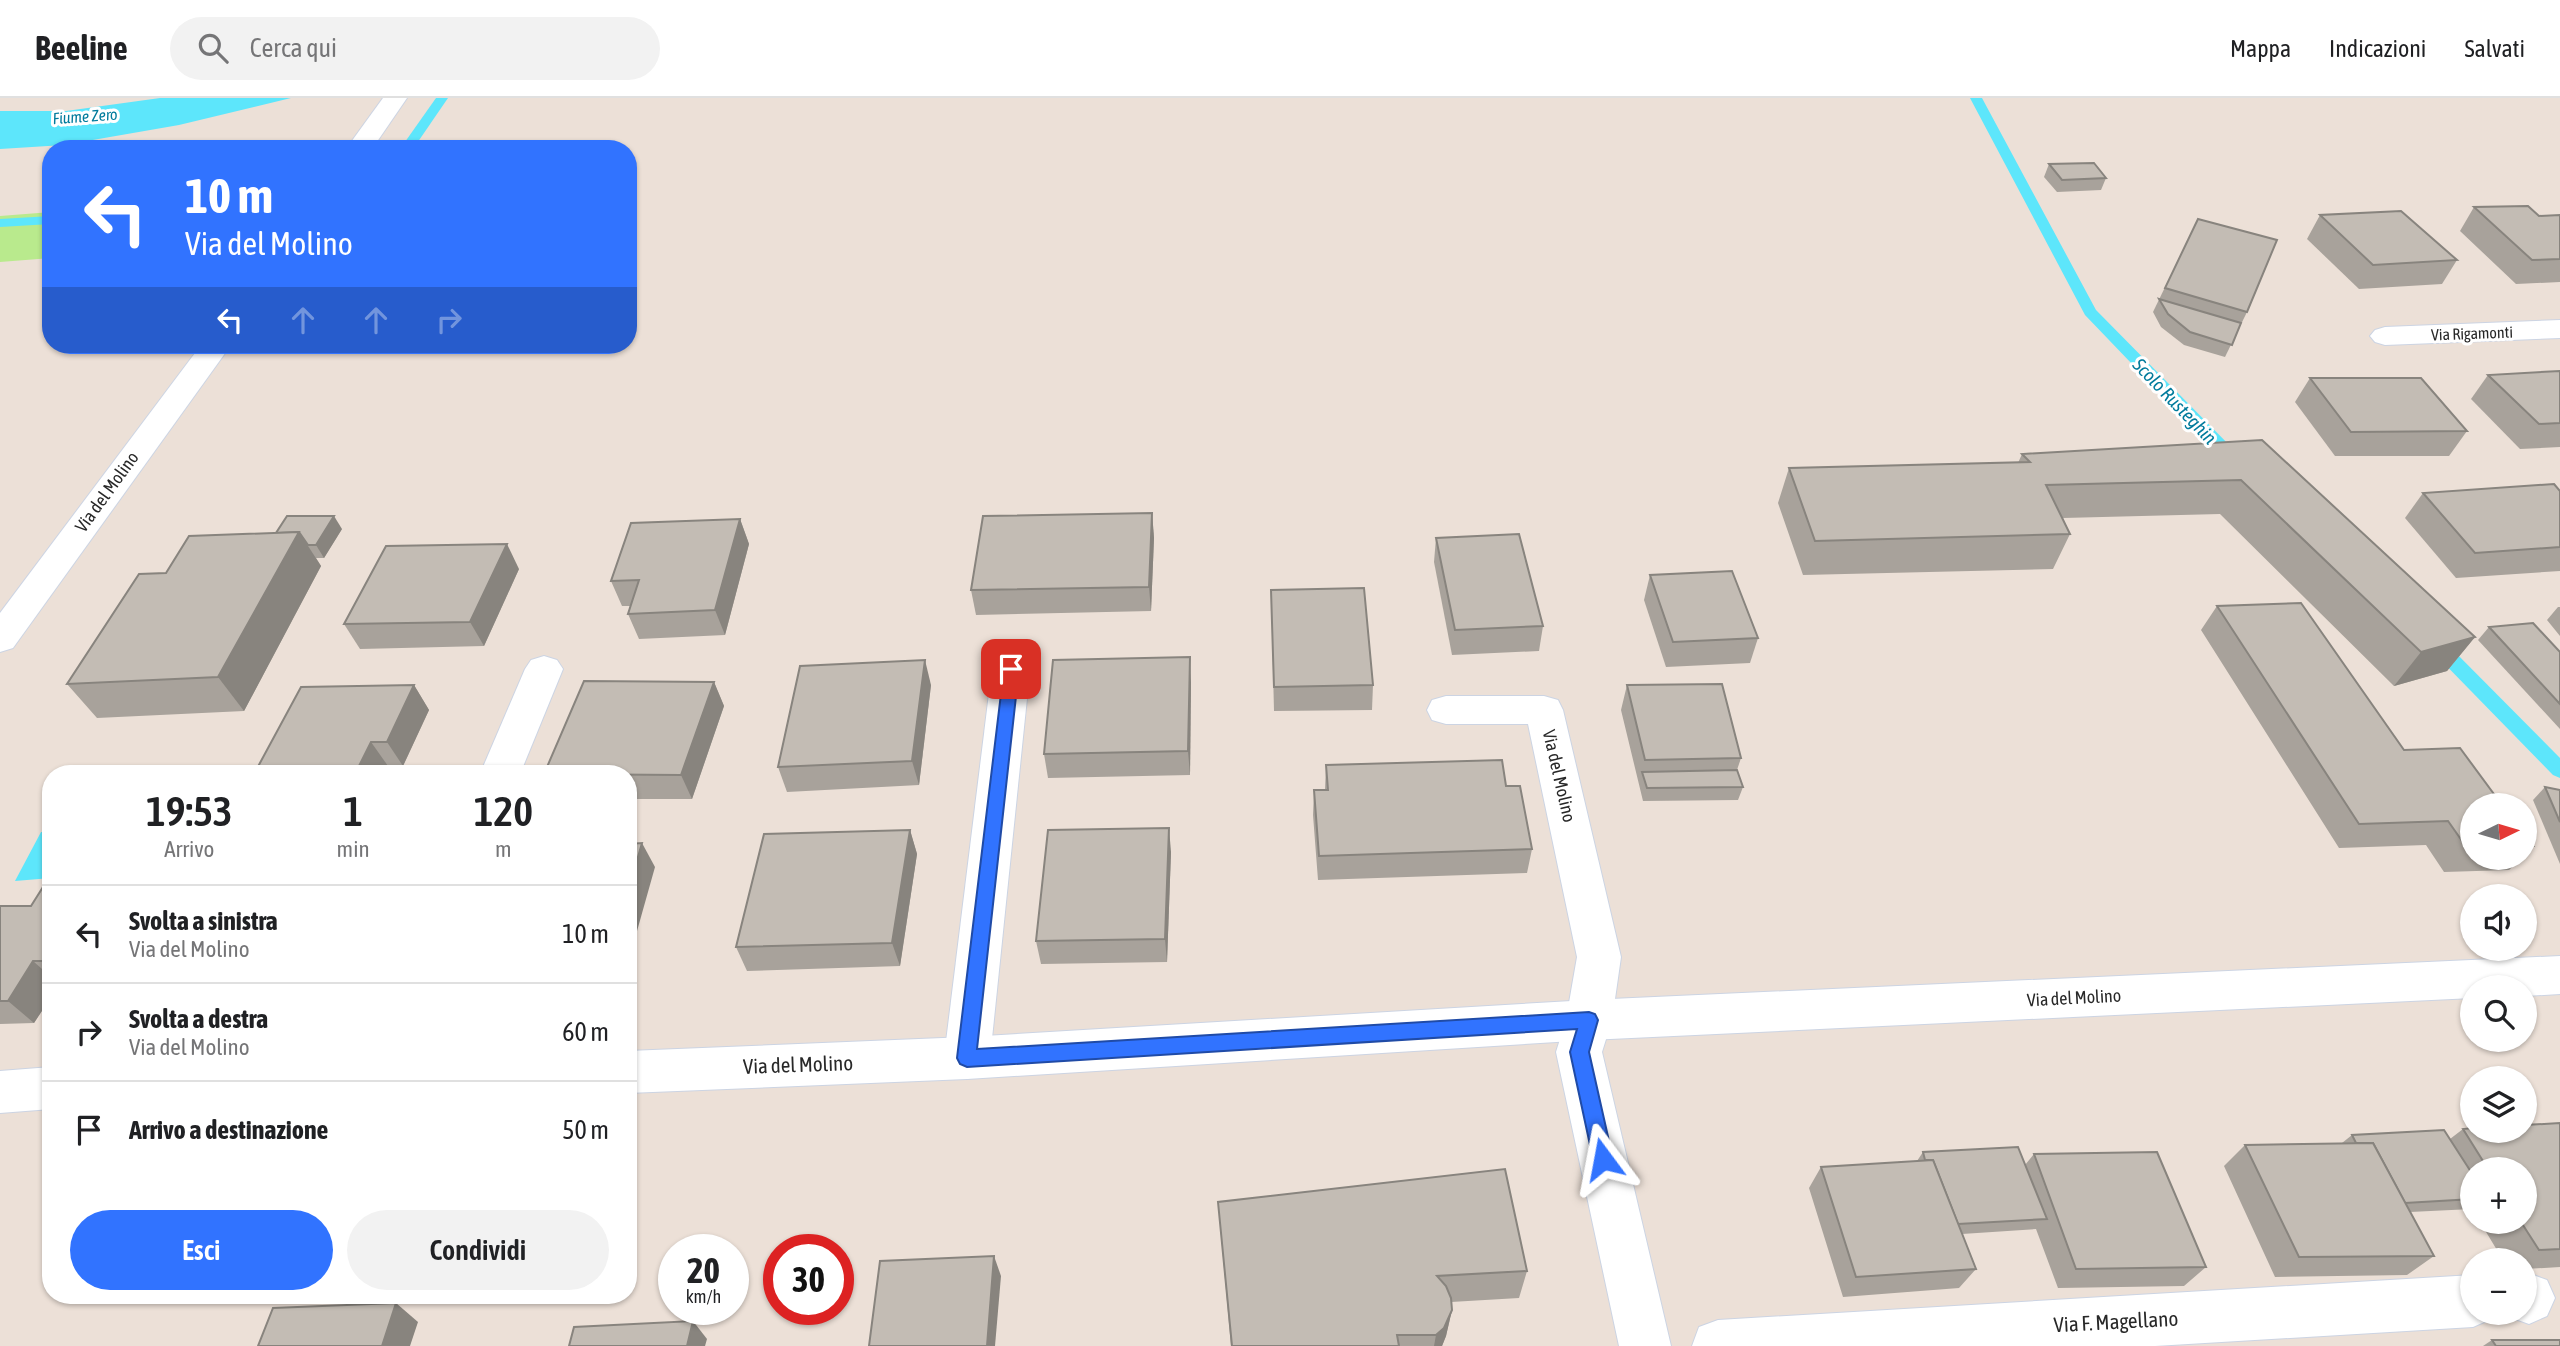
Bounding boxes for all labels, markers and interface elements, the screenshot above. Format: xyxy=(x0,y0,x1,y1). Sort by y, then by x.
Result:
search box xyxy=(170,17,660,80)
text: Beeline xyxy=(35,29,128,67)
icon: search xyxy=(194,29,232,67)
text: Cerca qui xyxy=(250,33,337,63)
text: Mappa xyxy=(2230,35,2291,62)
text: Indicazioni xyxy=(2329,35,2426,62)
text: Salvati xyxy=(2464,35,2525,62)
water label: Fiume Zero xyxy=(52,105,118,127)
text: 10 m xyxy=(185,167,273,223)
icon: left xyxy=(70,168,161,259)
text: Via del Molino xyxy=(185,225,353,262)
icon: left xyxy=(211,301,249,339)
icon: ahead xyxy=(284,301,322,339)
icon: ahead xyxy=(357,301,395,339)
icon: right xyxy=(430,301,468,339)
street label: Via Rigamonti xyxy=(2431,323,2513,344)
water label: Scolo Rusteghin xyxy=(2128,353,2221,449)
street label: Via del Molino xyxy=(70,447,143,536)
pin xyxy=(981,639,1041,699)
icon: arrive xyxy=(992,650,1030,688)
street label: Via del Molino xyxy=(1539,728,1580,824)
text: 19:53 xyxy=(146,787,233,835)
text: 1 xyxy=(343,787,363,835)
text: 120 xyxy=(474,787,533,835)
north arrow xyxy=(2460,793,2538,870)
map controls xyxy=(2460,793,2537,1325)
text: Arrivo xyxy=(164,836,214,862)
text: min xyxy=(337,836,370,862)
text: m xyxy=(495,836,512,862)
button: sound xyxy=(2460,884,2537,961)
text: Svolta a sinistra xyxy=(129,906,278,936)
icon: left xyxy=(70,915,108,953)
text: 10 m xyxy=(562,919,609,949)
text: Via del Molino xyxy=(129,936,250,962)
button: search xyxy=(2460,975,2537,1052)
street label: Via del Molino xyxy=(2026,985,2122,1010)
text: Svolta a destra xyxy=(129,1004,268,1034)
icon: right xyxy=(70,1013,108,1051)
text: 60 m xyxy=(562,1017,609,1047)
text: Via del Molino xyxy=(129,1034,250,1060)
street label: Via del Molino xyxy=(743,1050,853,1078)
button: layers xyxy=(2460,1066,2537,1143)
icon: arrive xyxy=(70,1111,108,1149)
text: Arrivo a destinazione xyxy=(129,1115,328,1145)
text: 50 m xyxy=(562,1115,609,1145)
position arrow xyxy=(1566,1122,1640,1196)
button: + xyxy=(2460,1157,2537,1234)
button: Esci xyxy=(70,1210,333,1290)
button: Condividi xyxy=(347,1210,609,1290)
speed limit sign: 30 xyxy=(763,1234,854,1325)
button: − xyxy=(2460,1248,2537,1325)
text: 20 xyxy=(687,1250,720,1290)
text: km/h xyxy=(686,1286,721,1307)
street label: Via F. Magellano xyxy=(2053,1306,2179,1336)

